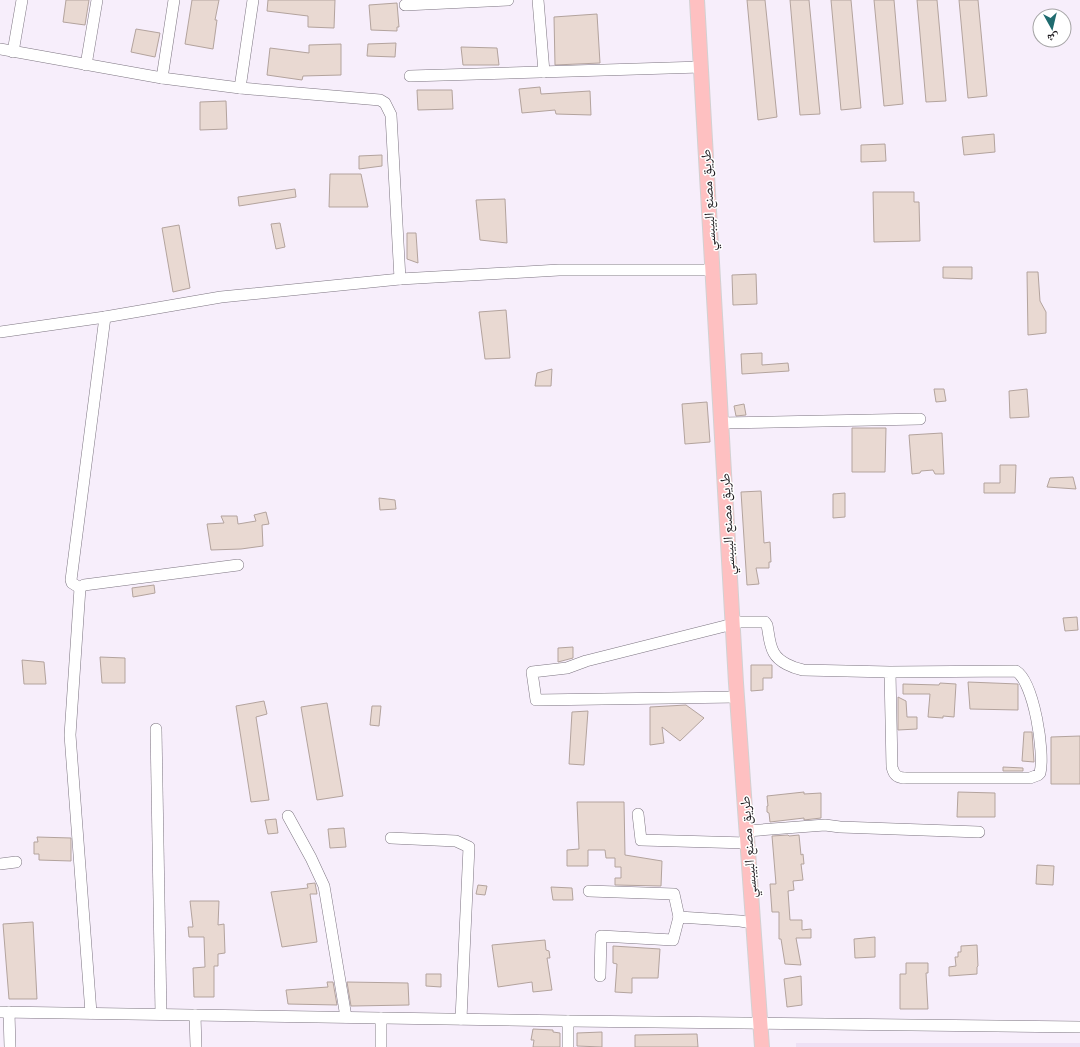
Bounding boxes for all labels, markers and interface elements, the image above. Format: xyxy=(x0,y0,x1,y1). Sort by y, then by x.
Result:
north arrow xyxy=(1032,8,1072,48)
text: ش xyxy=(1046,29,1060,45)
street label: طريق مصنع البيبسي xyxy=(697,148,722,251)
street label: طريق مصنع البيبسي xyxy=(716,472,741,575)
street label: طريق مصنع البيبسي xyxy=(736,795,763,899)

